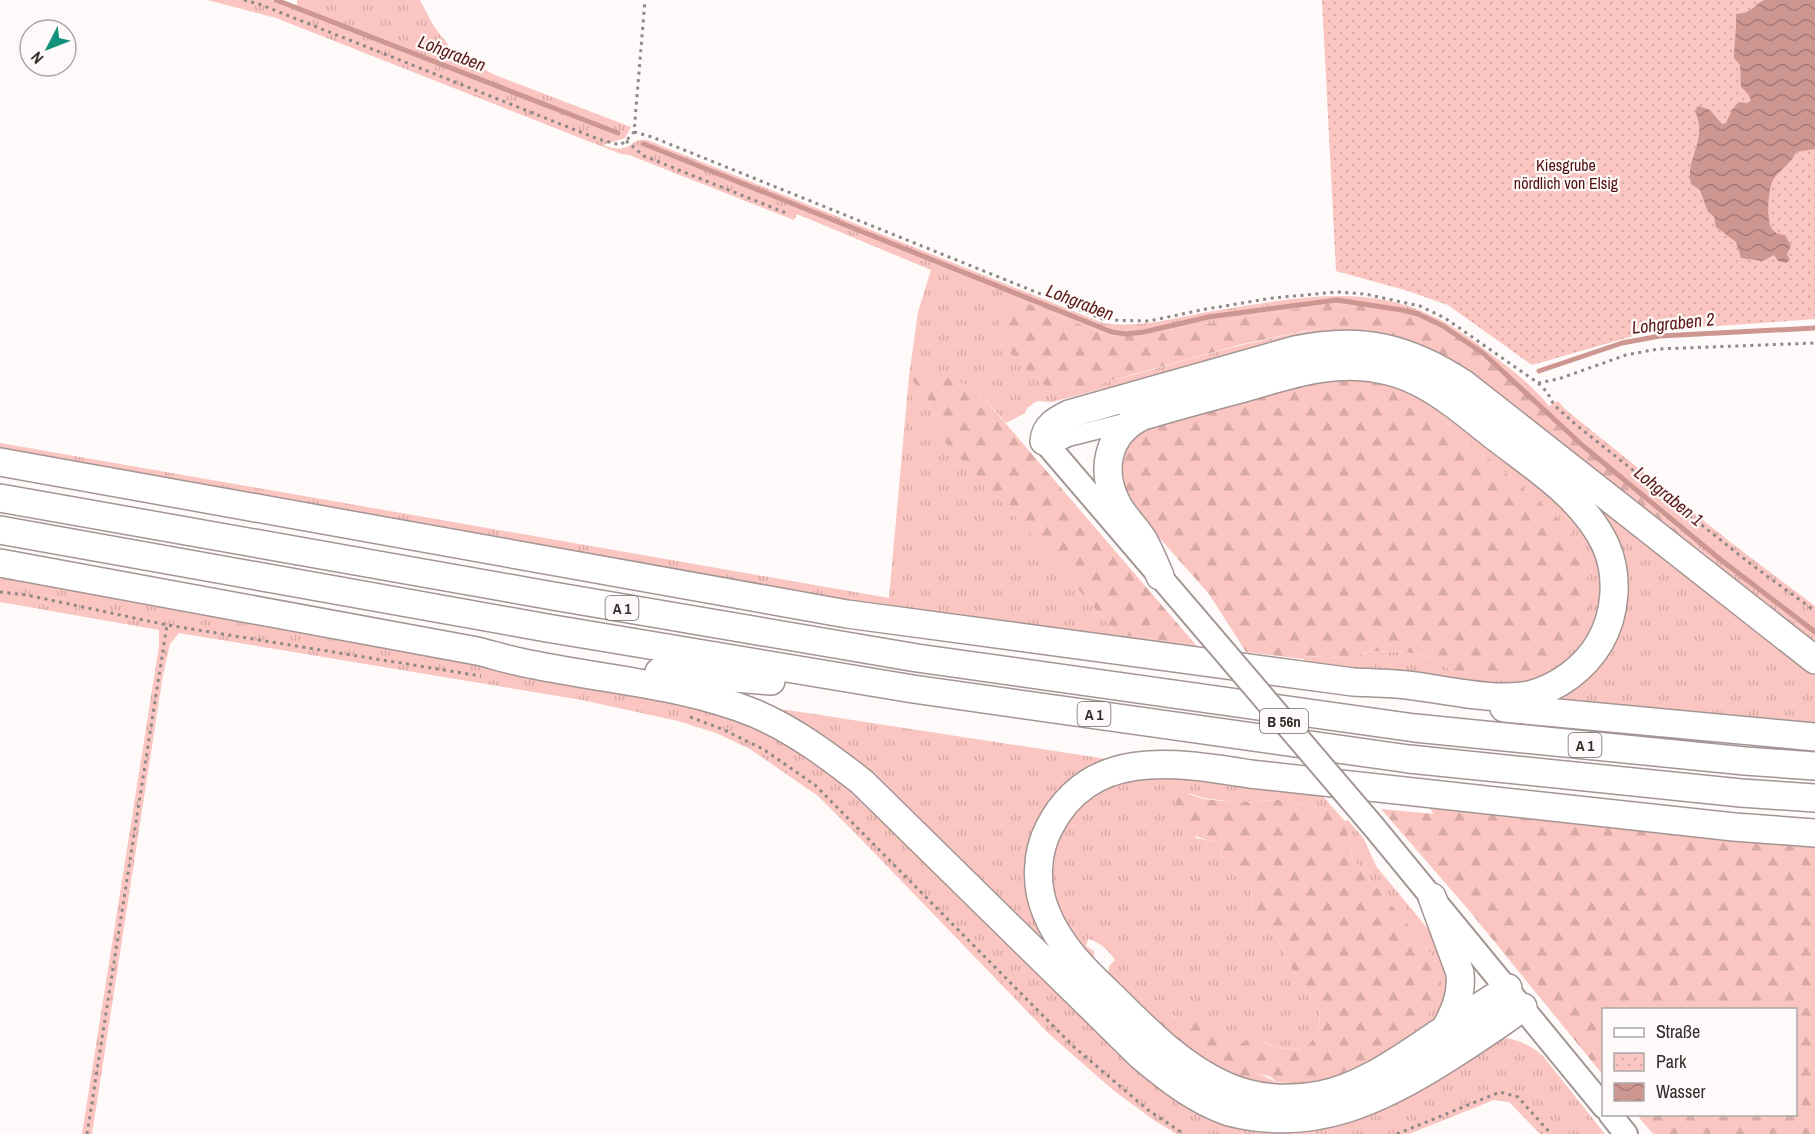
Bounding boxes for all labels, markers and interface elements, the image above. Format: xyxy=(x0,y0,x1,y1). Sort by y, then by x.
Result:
north arrow xyxy=(18,18,78,78)
water label: Lohgraben xyxy=(415,29,489,77)
text: N xyxy=(26,47,48,69)
park label: Kiesgrube nördlich von Elsig xyxy=(1514,154,1619,194)
water label: Lohgraben xyxy=(1043,278,1117,326)
water label: Lohgraben 2 xyxy=(1630,306,1716,340)
water label: Lohgraben 1 xyxy=(1629,460,1709,532)
road number: A 1 xyxy=(606,596,638,620)
road number: A 1 xyxy=(1078,702,1110,726)
road number: B 56n xyxy=(1260,709,1308,733)
road number: A 1 xyxy=(1568,733,1602,757)
legend xyxy=(1602,1008,1797,1116)
text: Straße xyxy=(1656,1019,1700,1044)
text: Park xyxy=(1656,1049,1687,1074)
text: Wasser xyxy=(1656,1079,1706,1104)

